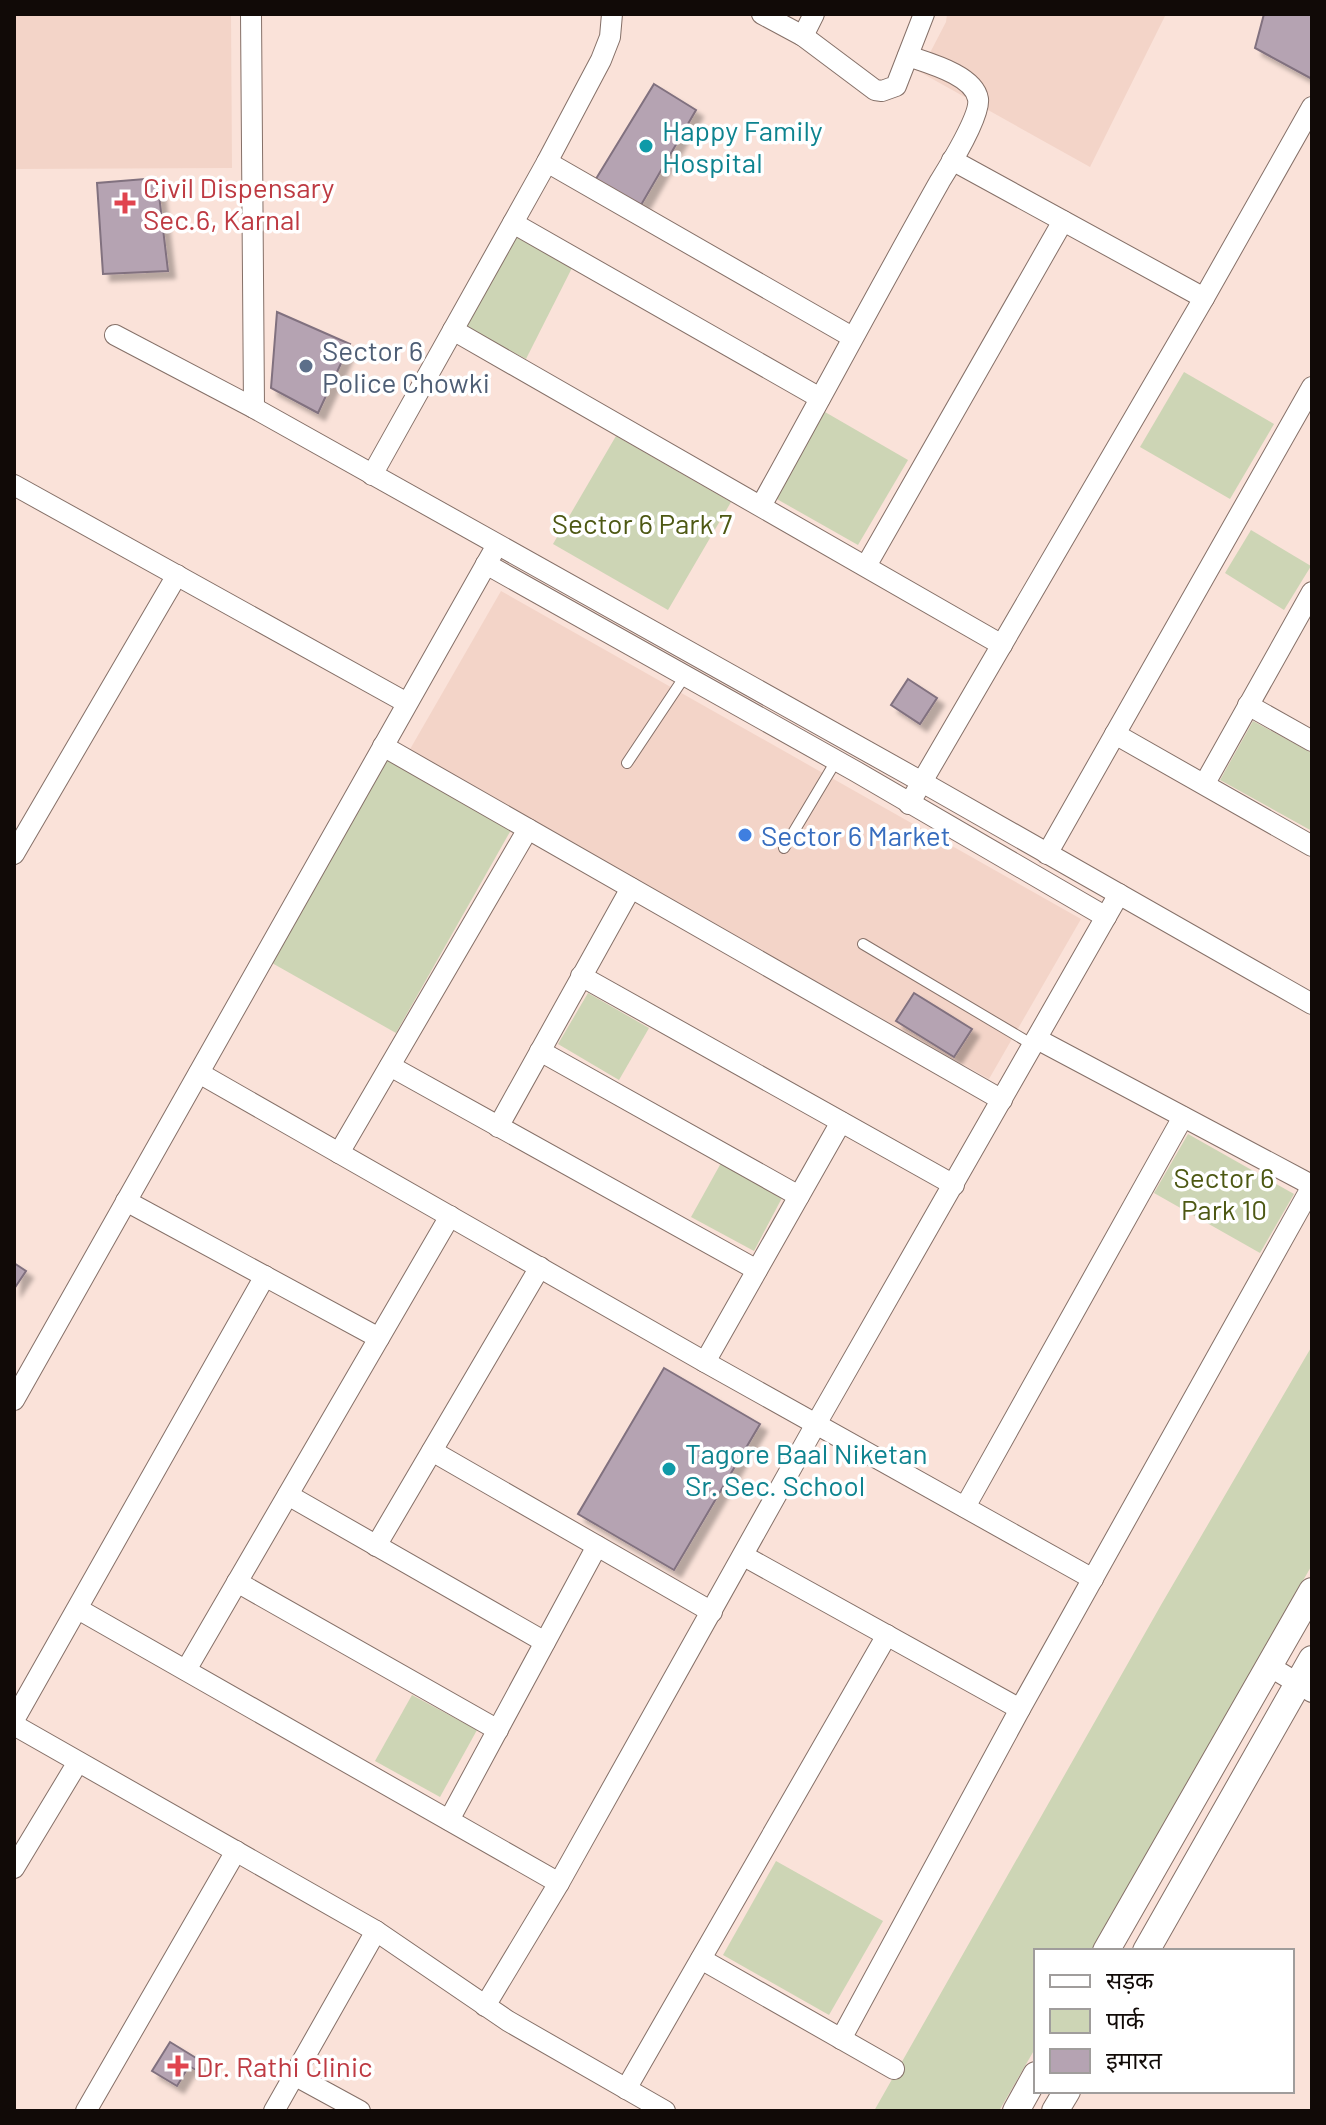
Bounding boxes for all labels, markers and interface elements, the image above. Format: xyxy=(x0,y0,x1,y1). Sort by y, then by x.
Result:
place label: Happy Family Hospital xyxy=(662,113,823,179)
marker: Happy Family Hospital xyxy=(637,137,655,155)
place label: Civil Dispensary Sec.6, Karnal xyxy=(143,170,335,236)
marker: Civil Dispensary Sec.6, Karnal xyxy=(114,192,136,214)
place label: Sector 6 Police Chowki xyxy=(322,333,490,399)
marker: Sector 6 Police Chowki xyxy=(297,357,315,375)
park label: Sector 6 Park 7 xyxy=(552,506,732,540)
place label: Sector 6 Market xyxy=(761,818,951,852)
marker: Sector 6 Market xyxy=(736,826,754,844)
park label: Sector 6 Park 10 xyxy=(1173,1160,1275,1226)
place label: Tagore Baal Niketan Sr. Sec. School xyxy=(685,1436,928,1502)
marker: Tagore Baal Niketan Sr. Sec. School xyxy=(660,1460,678,1478)
legend xyxy=(1034,1949,1294,2093)
text: सड़क xyxy=(1106,1965,1154,1994)
text: पार्क xyxy=(1106,2005,1145,2034)
text: इमारत xyxy=(1106,2045,1163,2074)
place label: Dr. Rathi Clinic xyxy=(196,2049,373,2083)
marker: Dr. Rathi Clinic xyxy=(167,2055,189,2077)

